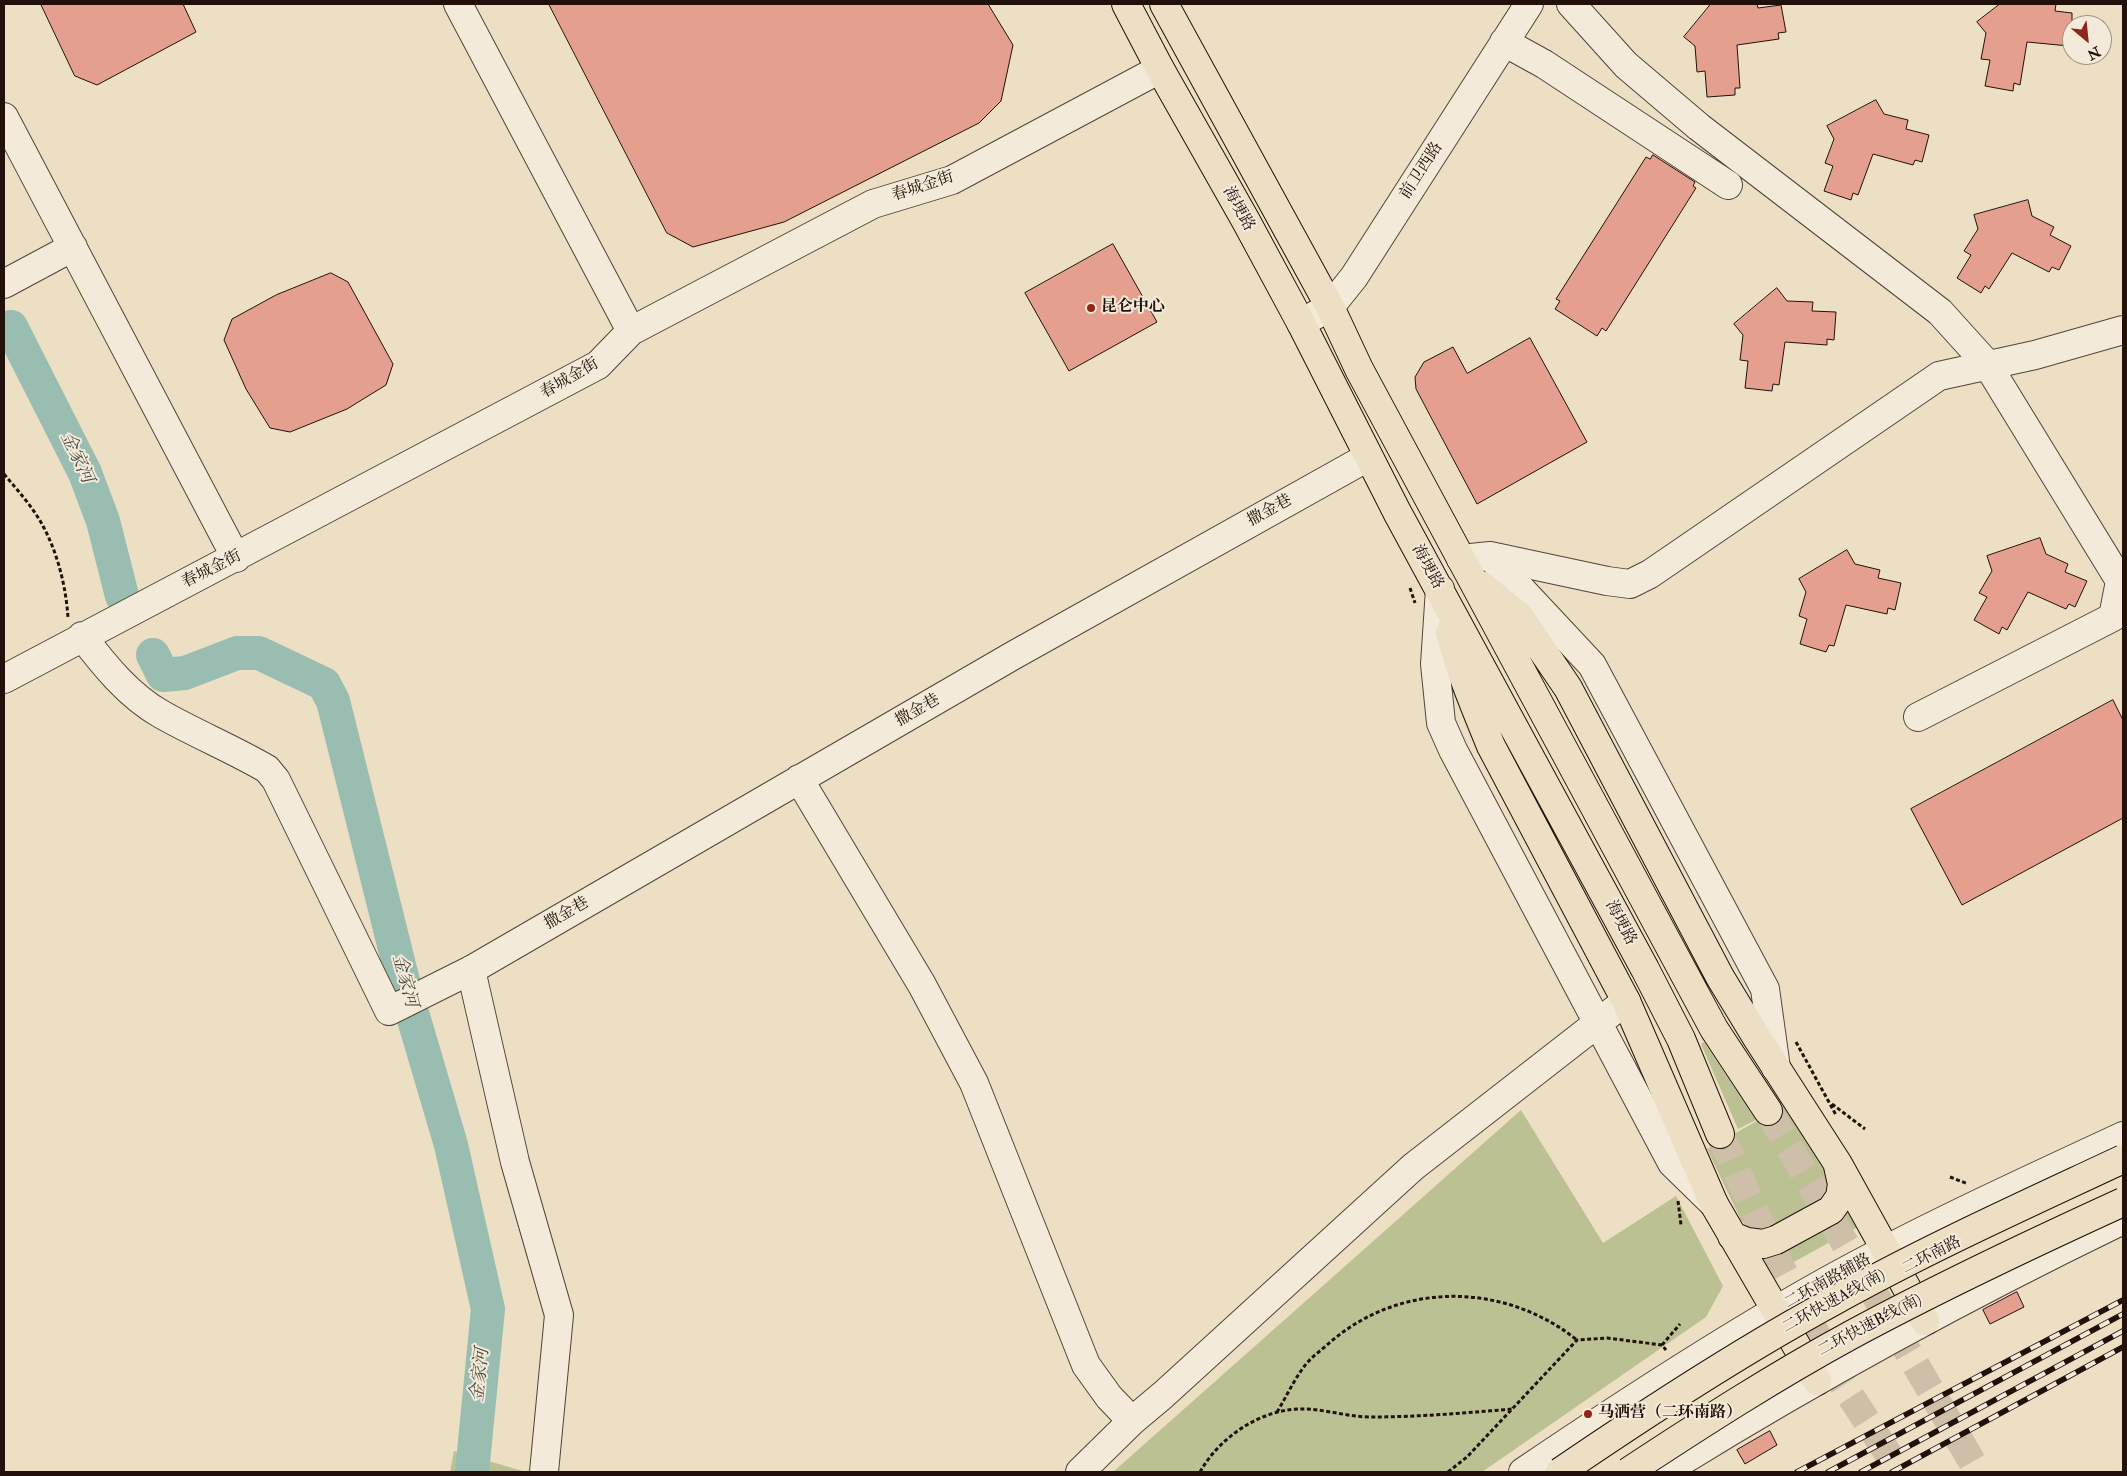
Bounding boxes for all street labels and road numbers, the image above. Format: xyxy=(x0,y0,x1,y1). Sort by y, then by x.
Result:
street label: 前卫西路 xyxy=(1397,139,1447,203)
street label: 春城金街 xyxy=(890,168,956,206)
street label: 海埂路 xyxy=(1218,183,1258,235)
street label: 春城金街 xyxy=(537,355,603,403)
street label: 撒金巷 xyxy=(1244,491,1296,531)
street label: 海埂路 xyxy=(1407,541,1447,593)
street label: 春城金街 xyxy=(179,547,245,593)
street label: 撒金巷 xyxy=(892,691,944,731)
street label: 撒金巷 xyxy=(541,894,593,934)
street label: 海埂路 xyxy=(1600,897,1640,949)
street label: 二环南路 xyxy=(1899,1233,1965,1279)
street label: 二环南路辅路 xyxy=(1781,1250,1875,1314)
street label: 二环快速A线(南) xyxy=(1779,1266,1889,1338)
street label: 二环快速B线(南) xyxy=(1815,1290,1925,1362)

